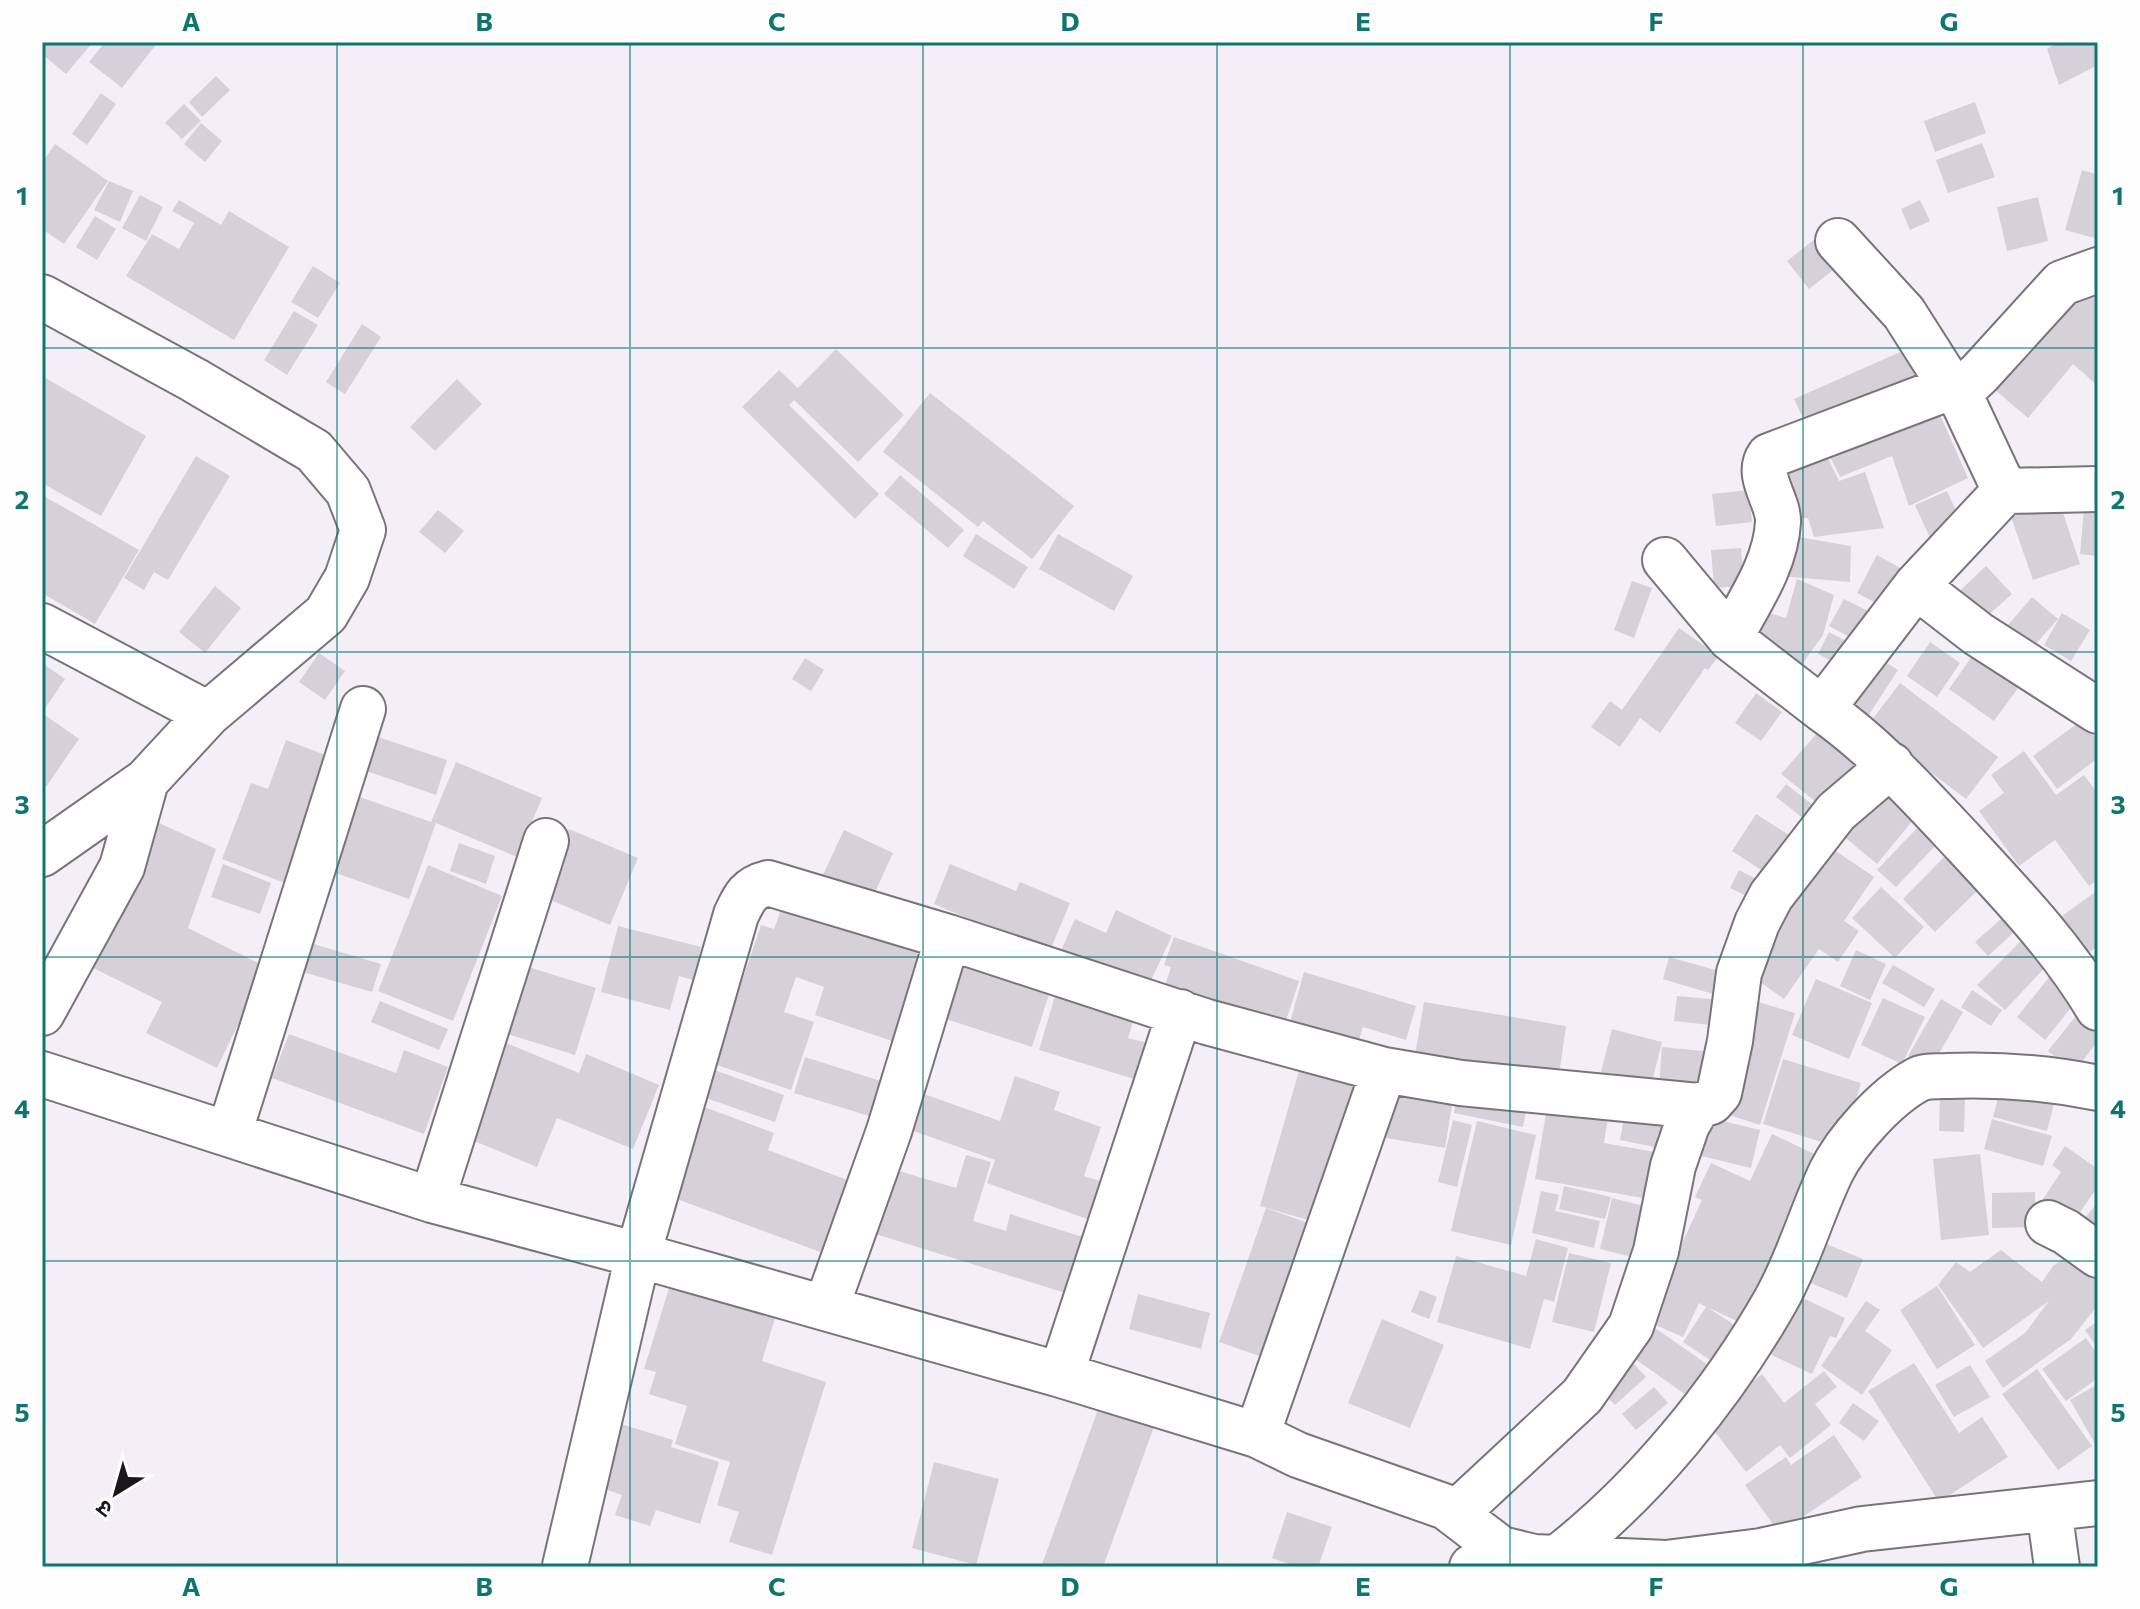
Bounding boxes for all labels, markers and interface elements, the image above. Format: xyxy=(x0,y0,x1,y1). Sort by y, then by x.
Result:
text: A xyxy=(182,5,201,36)
text: B xyxy=(475,5,493,36)
text: C xyxy=(768,5,786,36)
text: D xyxy=(1060,5,1080,36)
text: E xyxy=(1355,5,1371,36)
text: F xyxy=(1648,5,1664,36)
text: G xyxy=(1940,5,1958,36)
text: 1 xyxy=(16,179,28,210)
text: 1 xyxy=(2112,179,2124,210)
text: 2 xyxy=(15,483,29,514)
text: 2 xyxy=(2111,483,2125,514)
text: 3 xyxy=(14,788,30,819)
text: 3 xyxy=(2110,788,2126,819)
text: 4 xyxy=(14,1092,30,1123)
text: 4 xyxy=(2110,1092,2126,1123)
text: 5 xyxy=(14,1396,30,1427)
text: 5 xyxy=(2110,1396,2126,1427)
north arrow xyxy=(76,1453,156,1533)
text: उ xyxy=(89,1494,117,1524)
text: A xyxy=(182,1570,201,1601)
text: B xyxy=(475,1570,493,1601)
text: C xyxy=(768,1570,786,1601)
text: D xyxy=(1060,1570,1080,1601)
text: E xyxy=(1355,1570,1371,1601)
text: F xyxy=(1648,1570,1664,1601)
text: G xyxy=(1940,1570,1958,1601)

